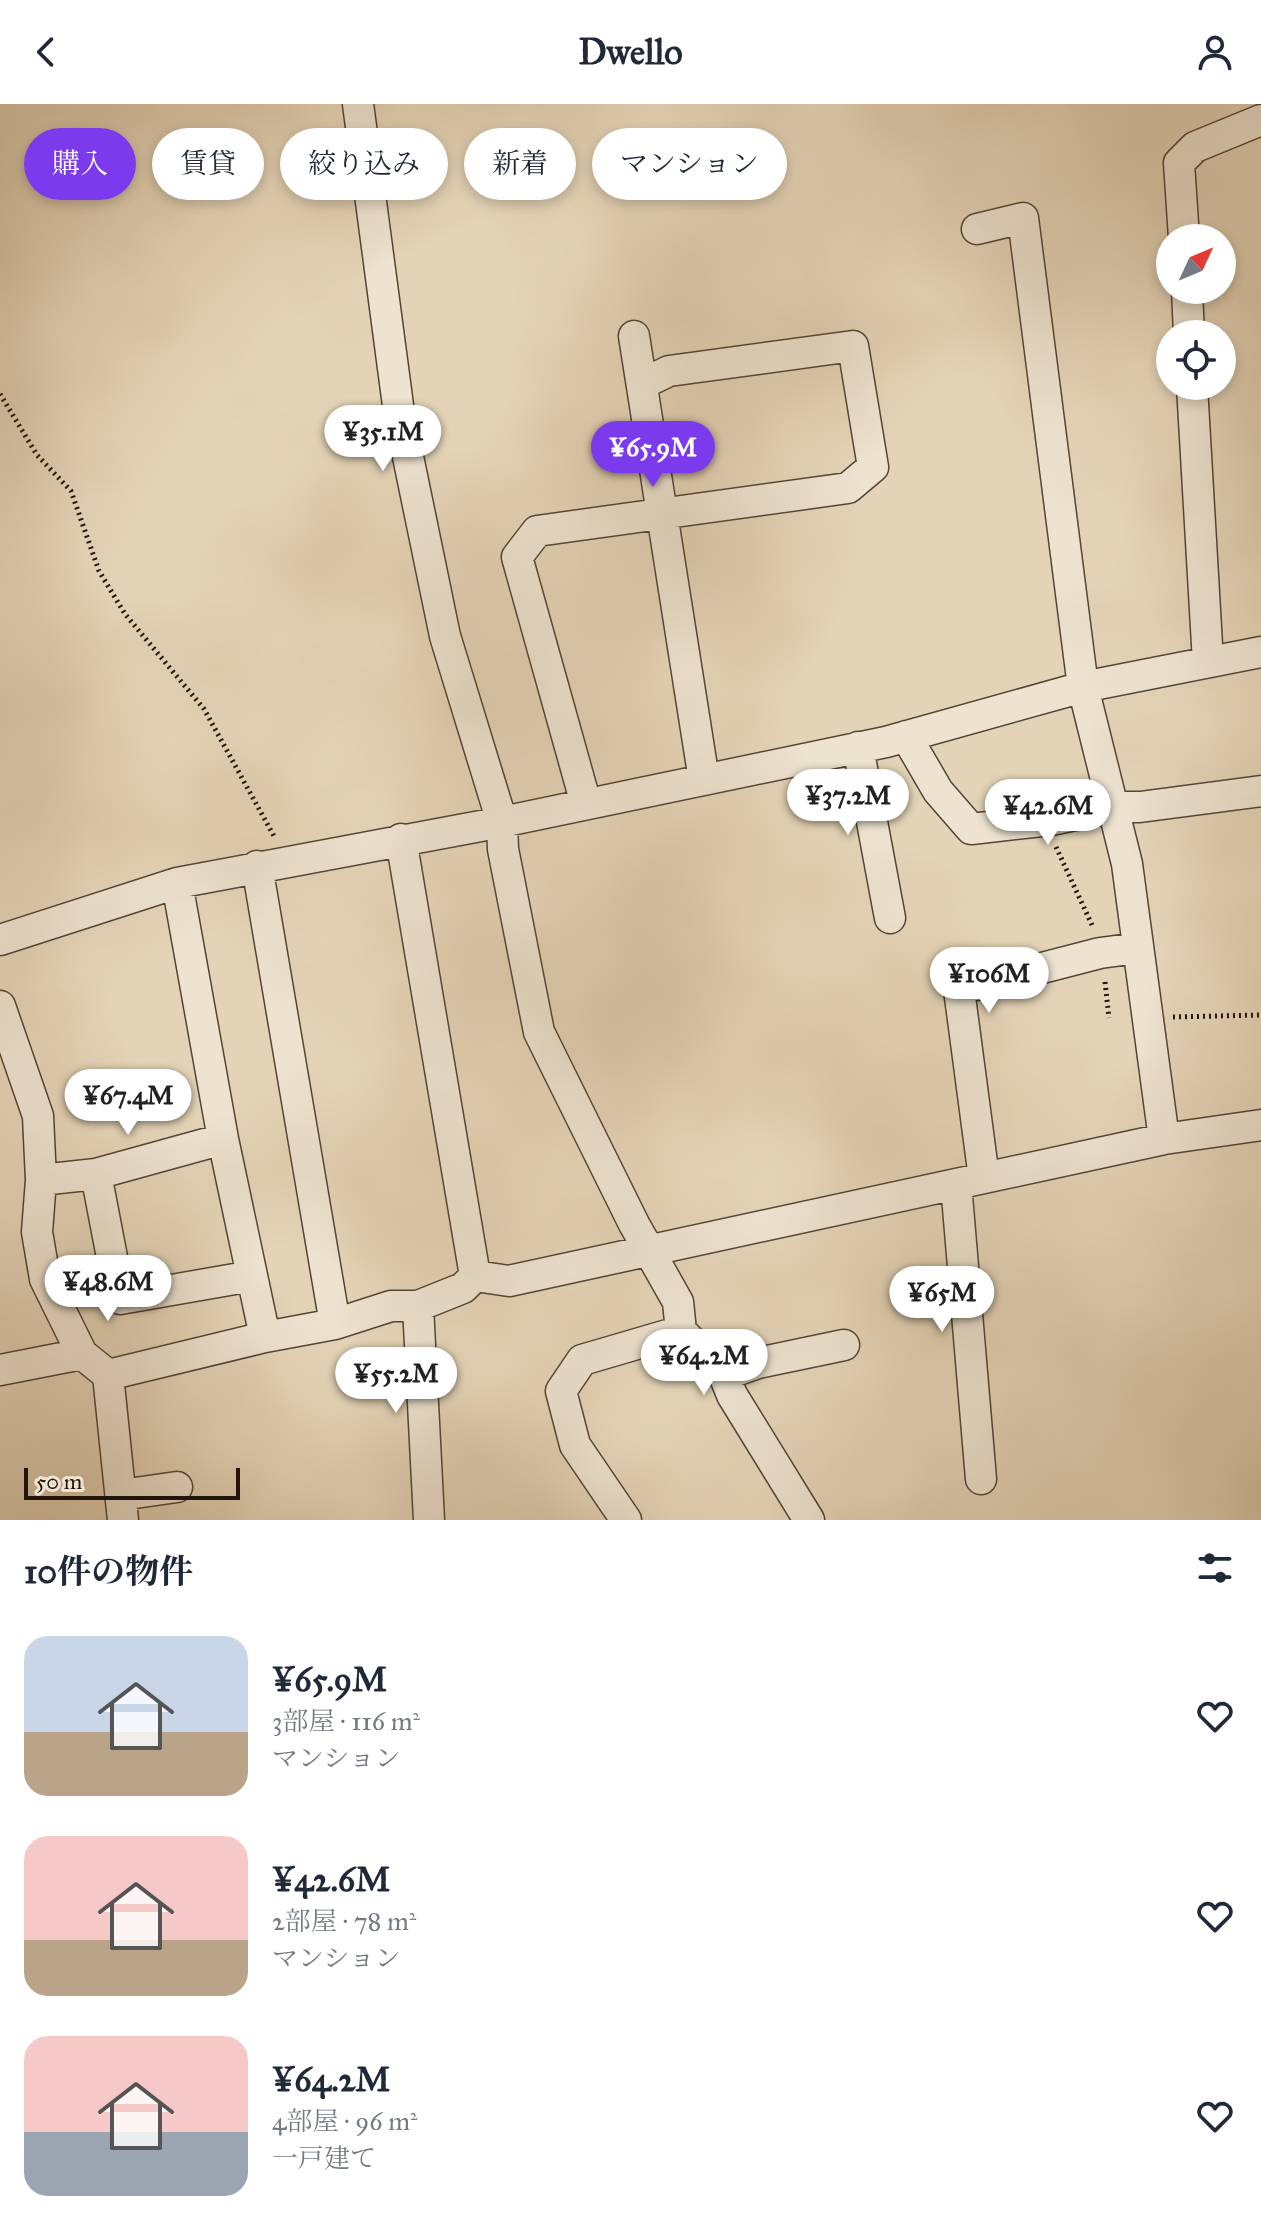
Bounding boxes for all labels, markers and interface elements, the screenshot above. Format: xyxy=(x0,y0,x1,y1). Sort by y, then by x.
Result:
icon: back xyxy=(24,30,68,74)
text: Dwello xyxy=(578,30,683,74)
icon: person xyxy=(1193,30,1237,74)
chip: 購入 xyxy=(24,128,136,200)
chip: 賃貸 xyxy=(152,128,264,200)
chip: 絞り込み xyxy=(280,128,448,200)
chip: 新着 xyxy=(464,128,576,200)
chip: マンション xyxy=(592,128,787,200)
north arrow xyxy=(1156,224,1236,304)
map controls xyxy=(1156,224,1236,400)
button: locate xyxy=(1156,320,1236,400)
pin: ¥35.1M xyxy=(318,405,448,473)
text: ¥35.1M xyxy=(342,415,424,447)
pin: ¥65.9M xyxy=(588,421,718,489)
text: ¥65.9M xyxy=(609,431,697,463)
pin: ¥37.2M xyxy=(783,769,913,837)
text: ¥37.2M xyxy=(805,779,891,811)
pin: ¥42.6M xyxy=(983,779,1113,847)
text: ¥42.6M xyxy=(1003,789,1093,821)
pin: ¥106M xyxy=(933,947,1045,1015)
text: ¥106M xyxy=(948,957,1030,989)
pin: ¥67.4M xyxy=(63,1069,193,1137)
text: ¥67.4M xyxy=(83,1079,173,1111)
pin: ¥48.6M xyxy=(43,1255,173,1323)
text: ¥48.6M xyxy=(63,1265,153,1297)
pin: ¥65M xyxy=(895,1266,989,1334)
text: ¥65M xyxy=(907,1276,977,1308)
pin: ¥64.2M xyxy=(639,1329,769,1397)
text: ¥64.2M xyxy=(659,1339,749,1371)
pin: ¥55.2M xyxy=(331,1347,461,1415)
text: ¥55.2M xyxy=(353,1357,439,1389)
scale bar xyxy=(24,1464,240,1500)
text: 50 m xyxy=(36,1468,82,1495)
icon: filters xyxy=(1193,1546,1237,1590)
text: 10件の物件 xyxy=(24,1551,193,1592)
text: ¥65.9M xyxy=(272,1659,387,1700)
icon: home xyxy=(88,1668,184,1764)
icon: heart xyxy=(1193,1694,1237,1738)
text: 3部屋 · 116 m² xyxy=(272,1705,420,1737)
text: マンション xyxy=(272,1742,401,1774)
text: ¥42.6M xyxy=(272,1859,390,1900)
icon: home xyxy=(88,1868,184,1964)
icon: heart xyxy=(1193,1894,1237,1938)
text: 2部屋 · 78 m² xyxy=(272,1905,416,1937)
text: マンション xyxy=(272,1942,401,1974)
text: ¥64.2M xyxy=(272,2059,390,2100)
icon: home xyxy=(88,2068,184,2164)
icon: heart xyxy=(1193,2094,1237,2138)
text: 4部屋 · 96 m² xyxy=(272,2105,418,2137)
text: 一戸建て xyxy=(272,2142,376,2174)

